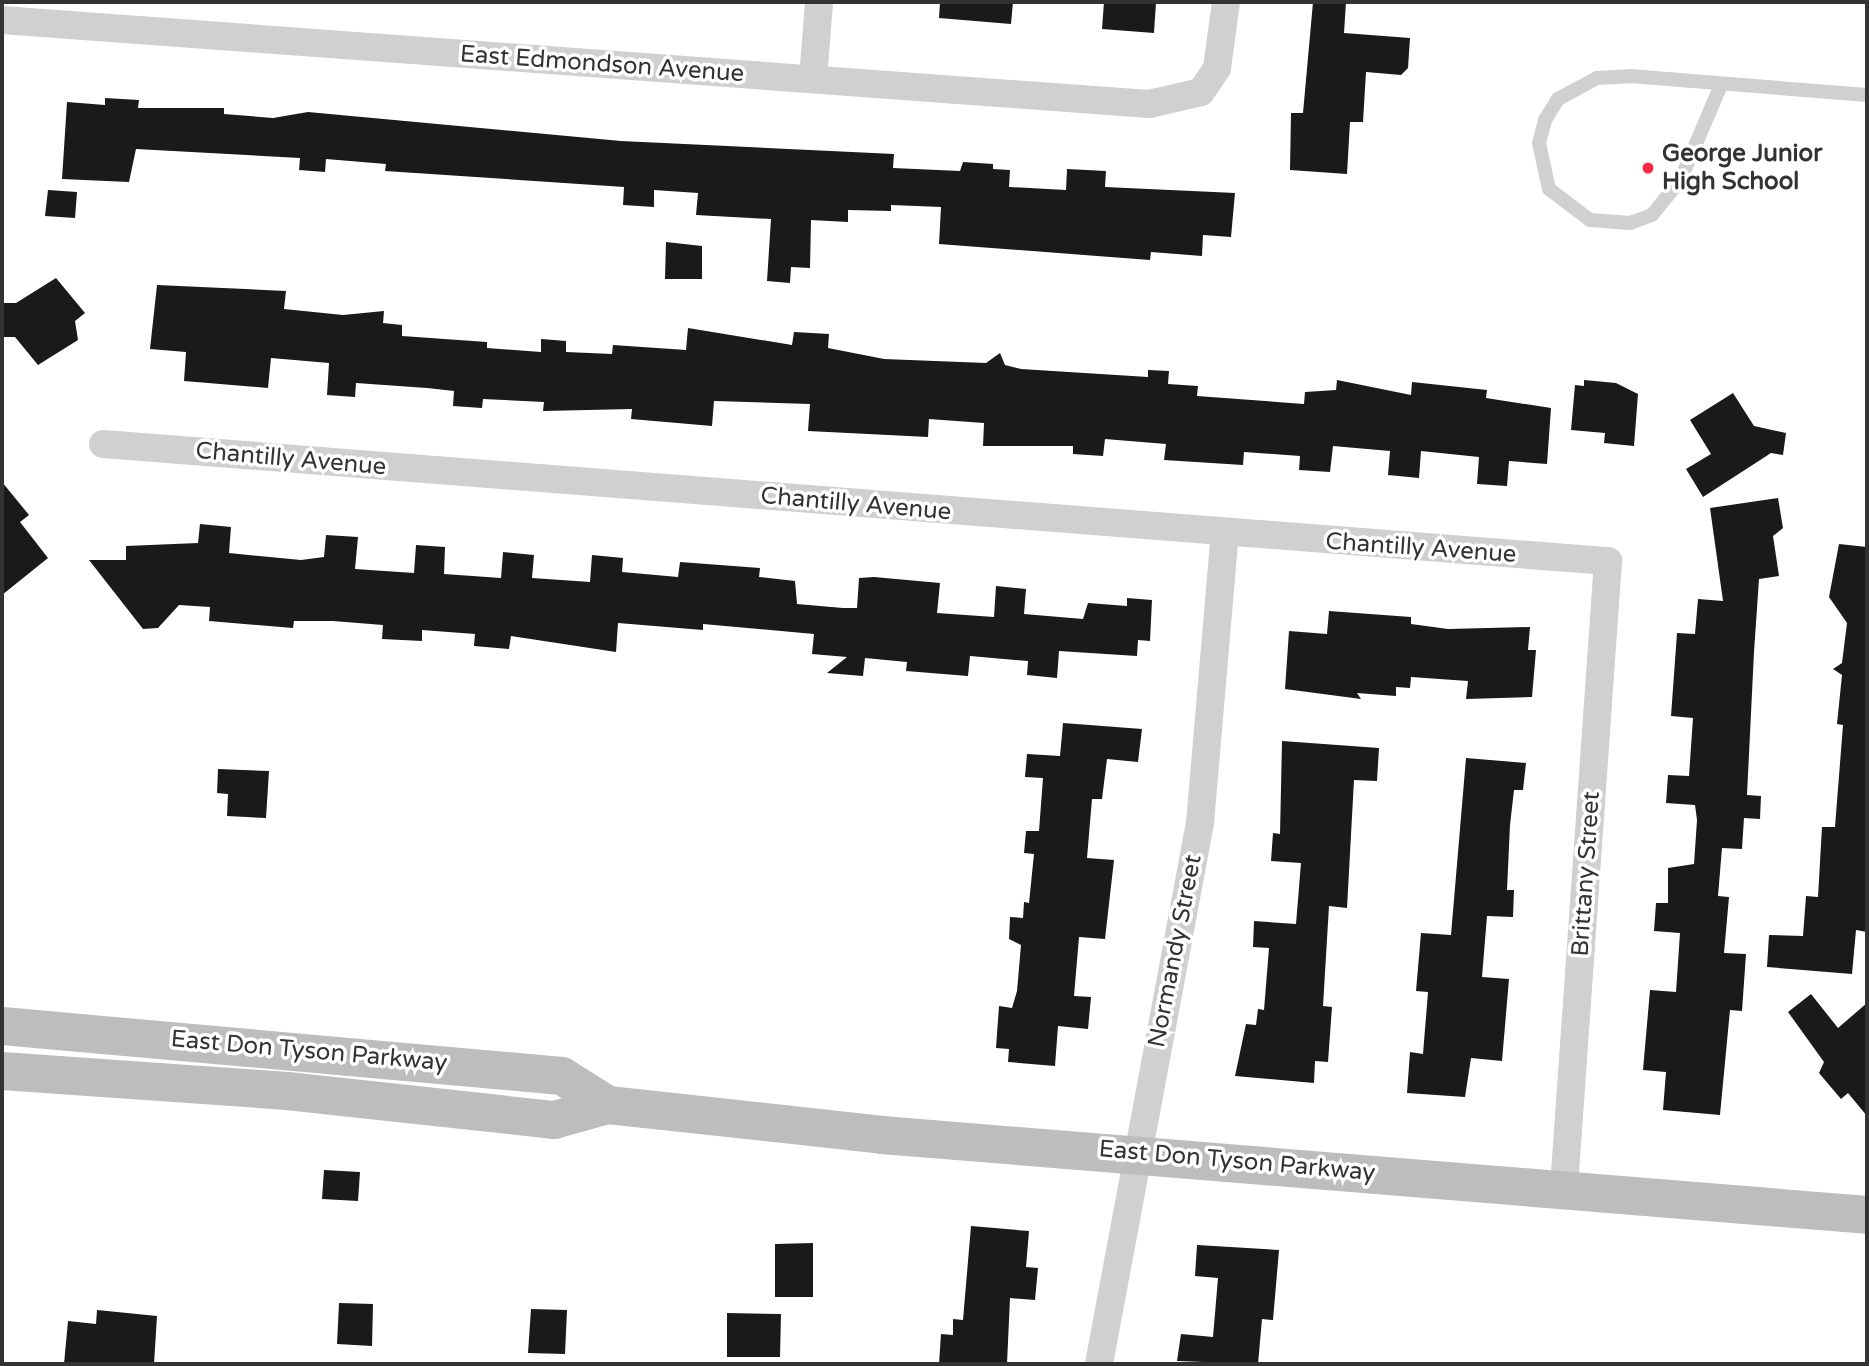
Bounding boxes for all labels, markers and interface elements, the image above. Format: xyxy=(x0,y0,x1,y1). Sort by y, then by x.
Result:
street label: East Edmondson Avenue xyxy=(459,40,745,88)
place label: George Junior High School xyxy=(1662,140,1822,196)
marker: George Junior High School xyxy=(1640,160,1656,176)
street label: Chantilly Avenue xyxy=(194,436,388,482)
street label: Chantilly Avenue xyxy=(759,481,953,527)
street label: Chantilly Avenue xyxy=(1325,527,1517,569)
street label: Brittany Street xyxy=(1566,790,1606,958)
street label: Normandy Street xyxy=(1142,852,1208,1050)
street label: East Don Tyson Parkway xyxy=(170,1025,448,1077)
street label: East Don Tyson Parkway xyxy=(1098,1135,1376,1187)

